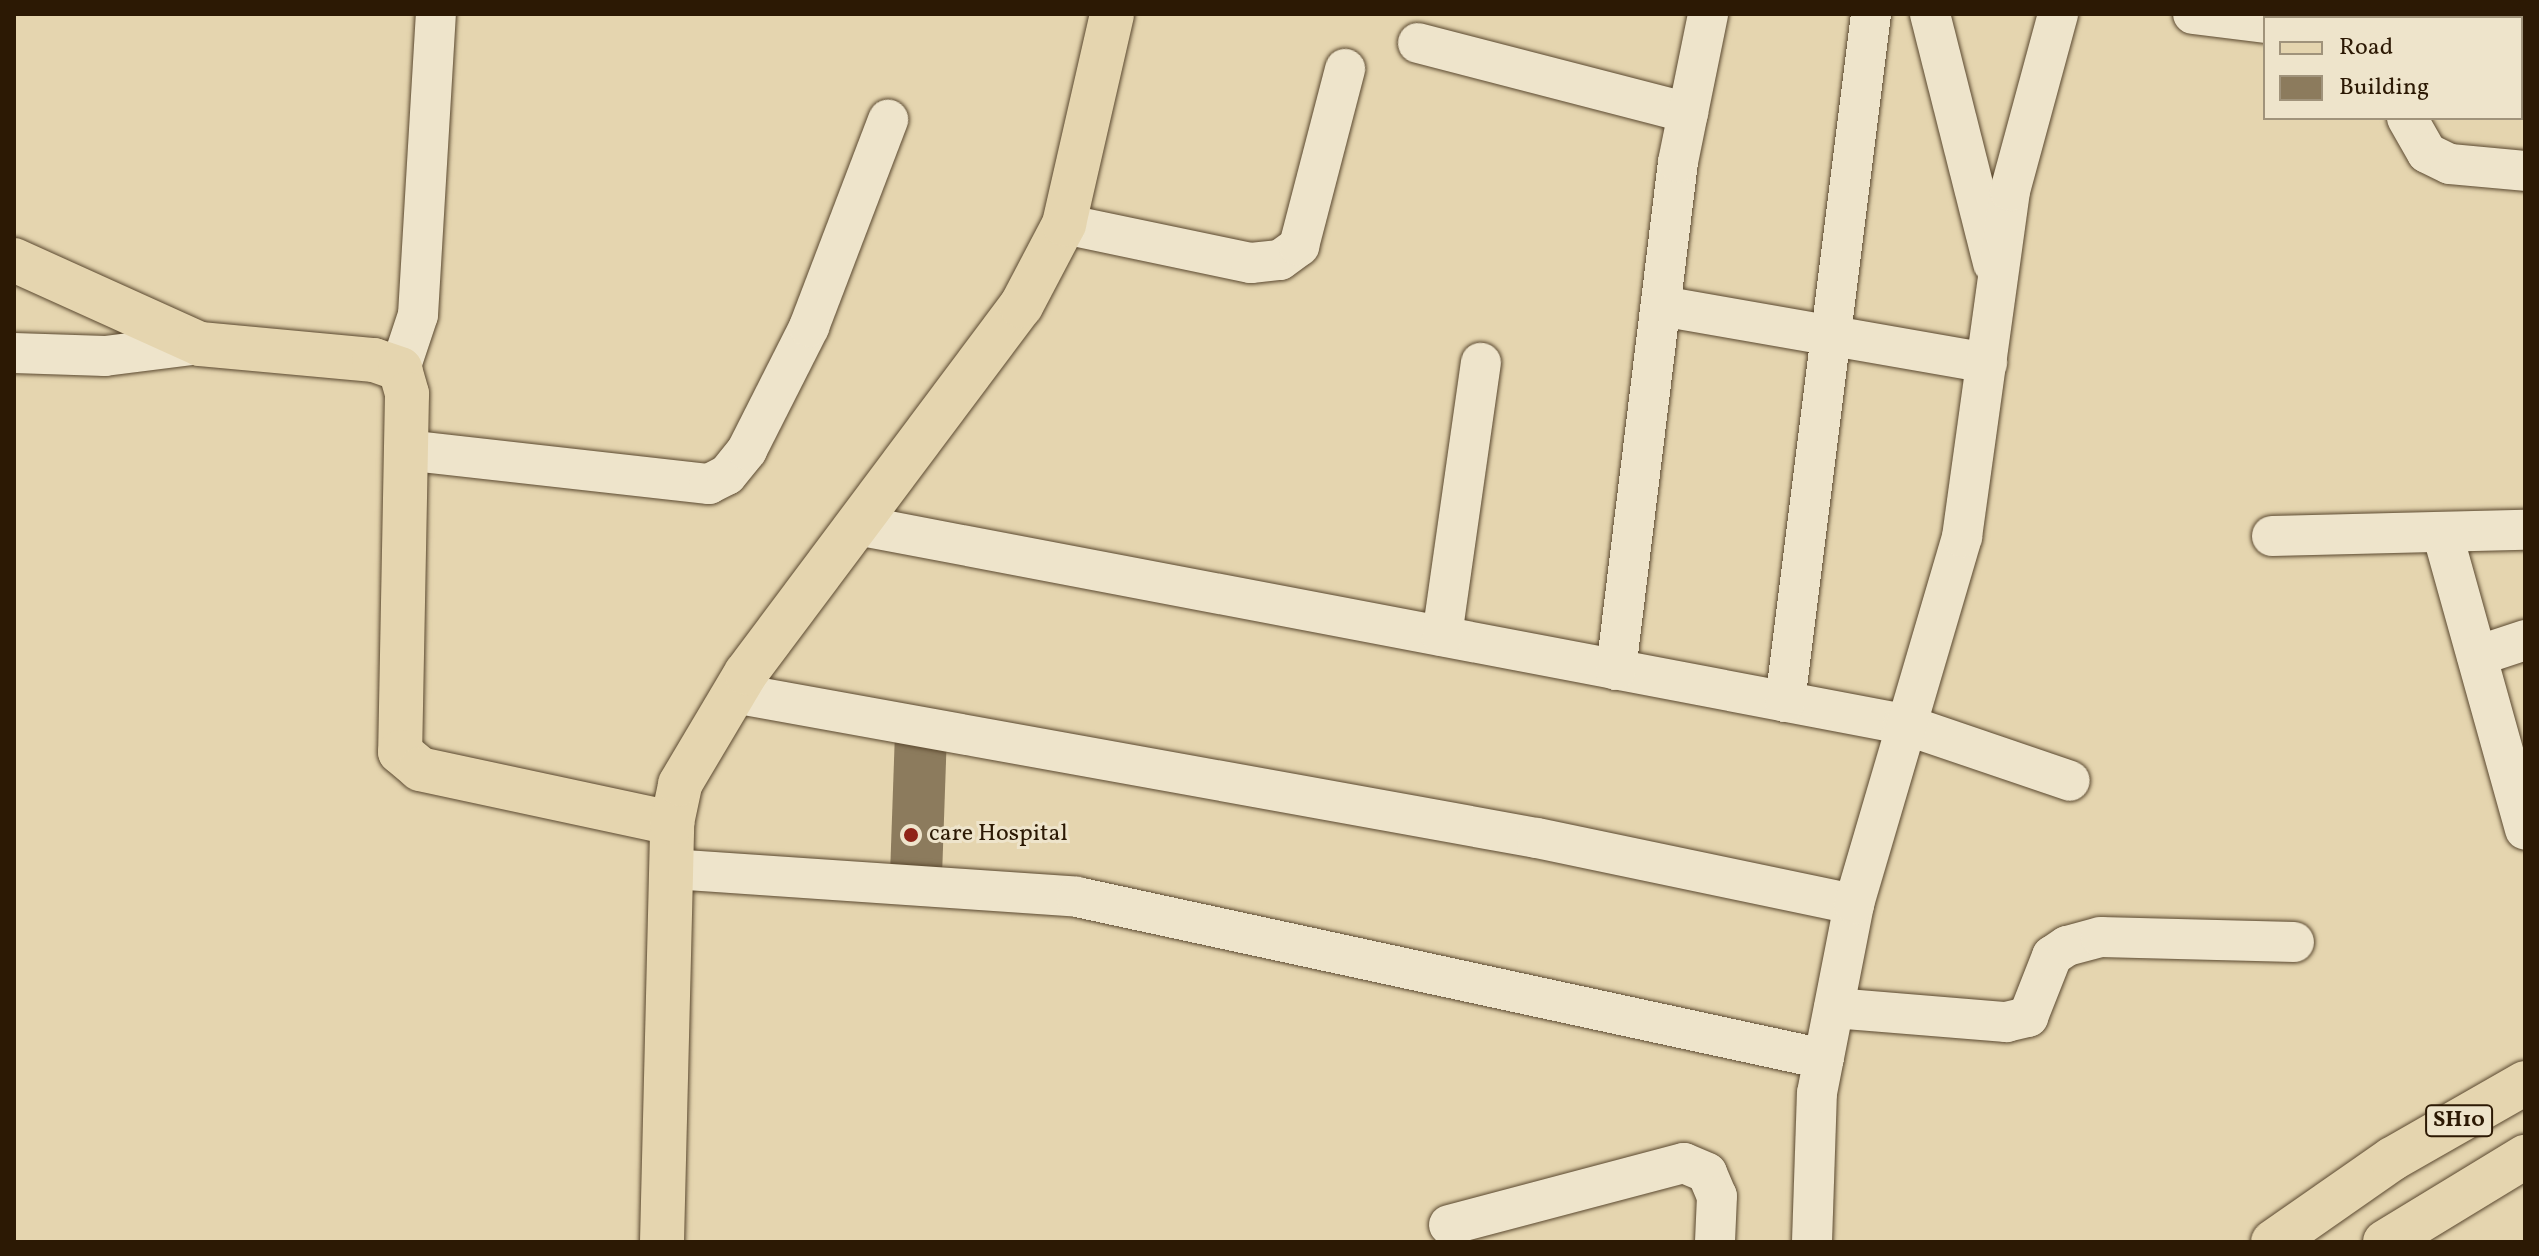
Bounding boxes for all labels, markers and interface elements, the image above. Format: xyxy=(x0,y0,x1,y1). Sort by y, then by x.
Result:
legend xyxy=(2263,16,2523,120)
text: Road xyxy=(2339,31,2393,65)
text: Building xyxy=(2339,71,2429,105)
place label: care Hospital xyxy=(929,821,1068,849)
marker: care Hospital xyxy=(900,824,922,846)
road number: SH10 xyxy=(2425,1103,2493,1139)

